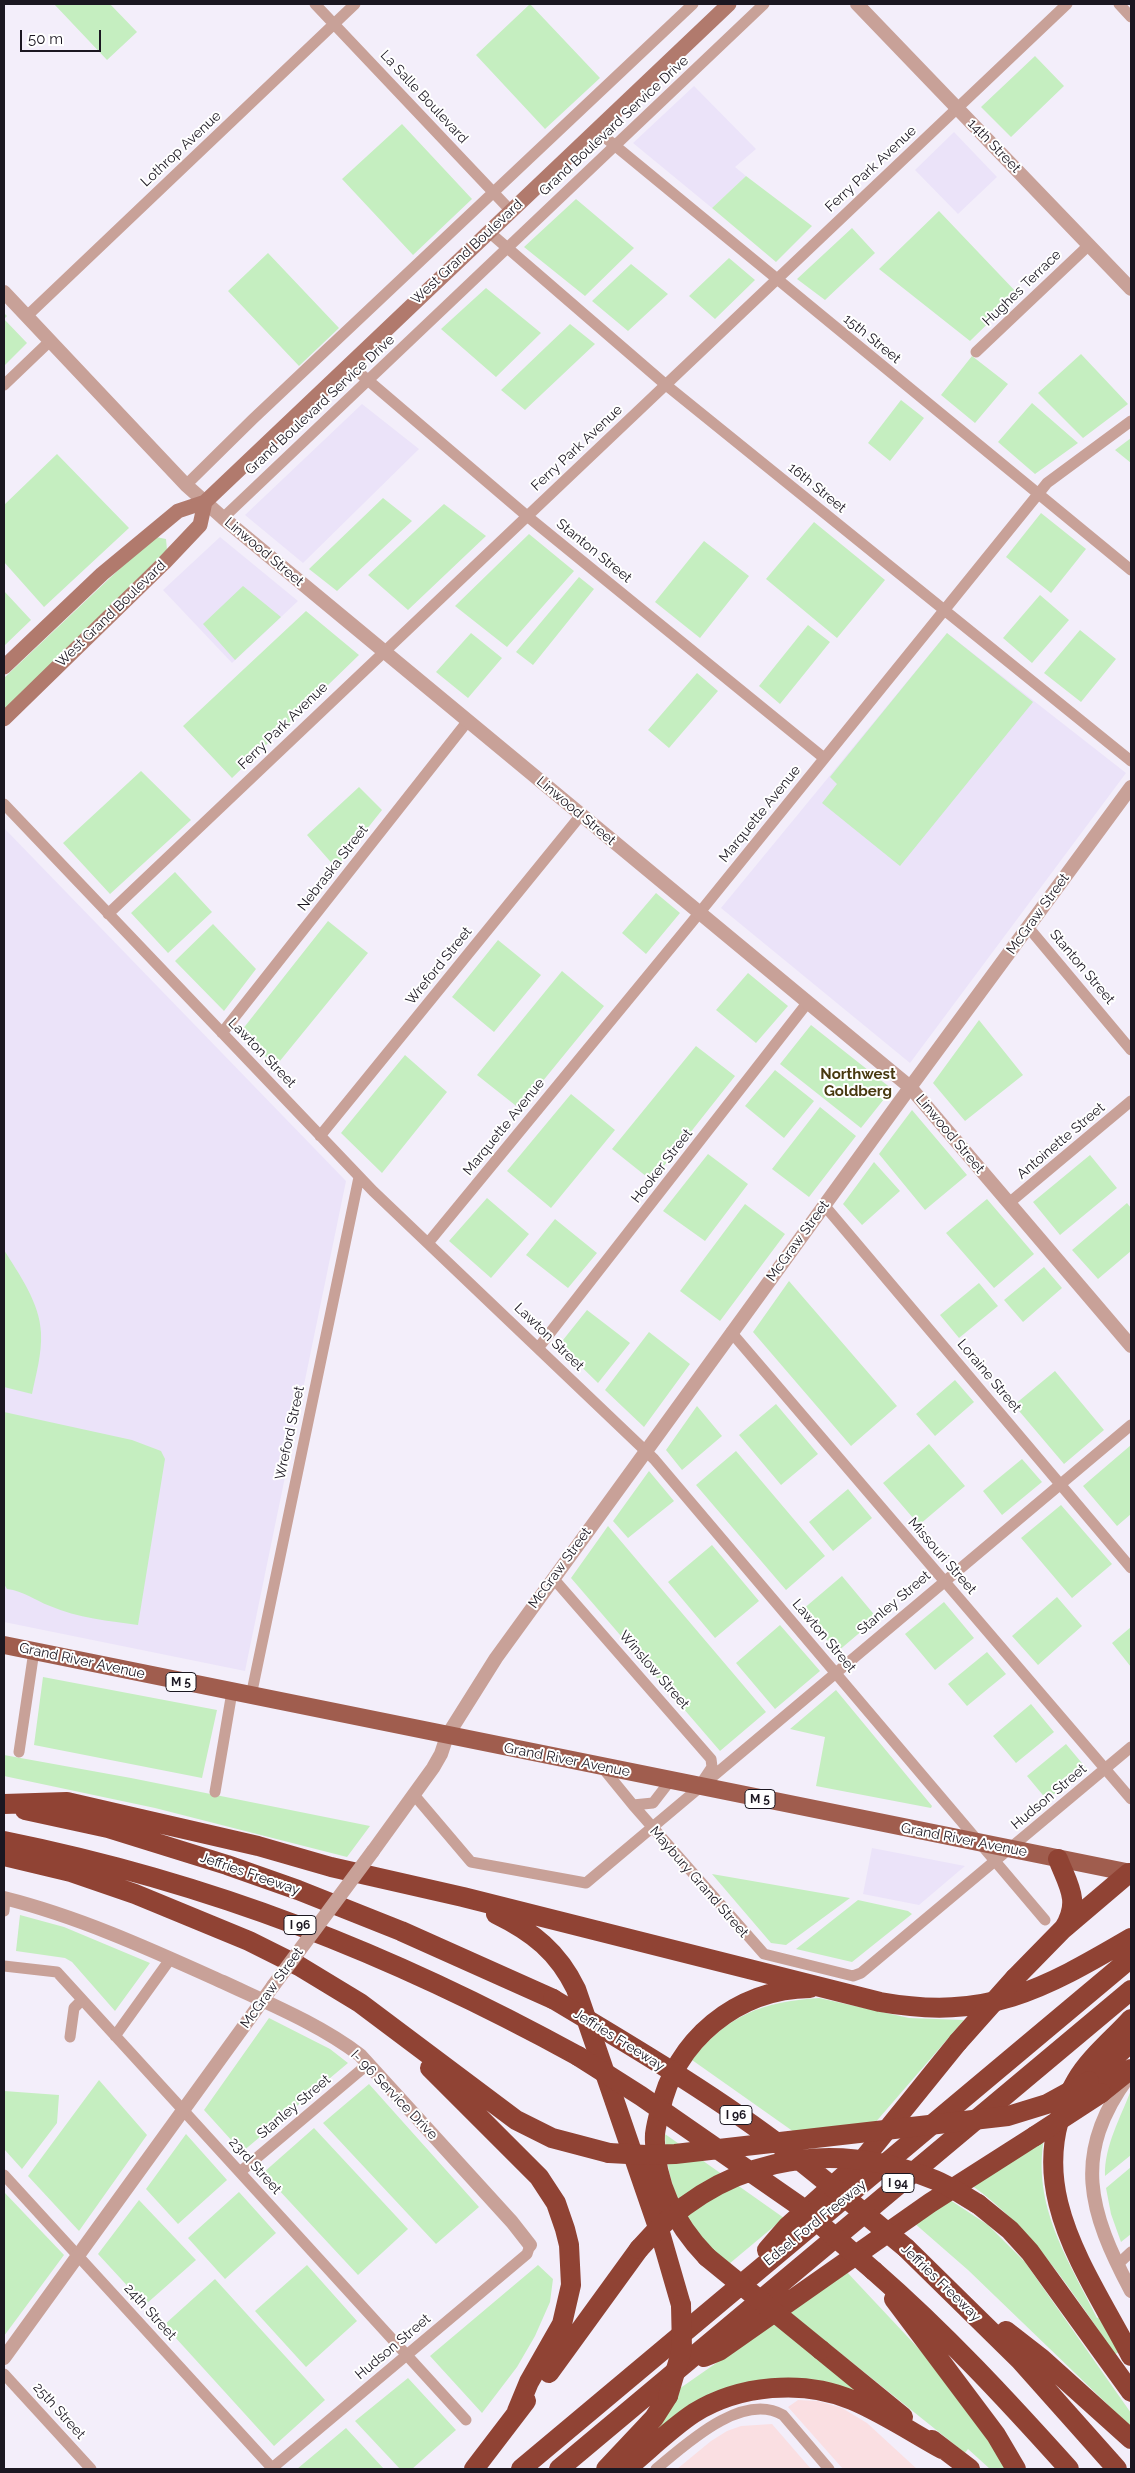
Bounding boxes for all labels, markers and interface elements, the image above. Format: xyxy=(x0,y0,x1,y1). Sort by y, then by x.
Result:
scale bar xyxy=(22,20,104,52)
text: 50 m xyxy=(28,30,63,48)
street label: La Salle Boulevard xyxy=(377,47,471,147)
street label: Grand Boulevard Service Drive xyxy=(536,52,692,200)
street label: Lothrop Avenue xyxy=(137,108,225,190)
street label: 14th Street xyxy=(964,115,1024,177)
street label: Ferry Park Avenue xyxy=(822,123,920,215)
street label: West Grand Boulevard xyxy=(408,196,526,308)
street label: Hughes Terrace xyxy=(979,246,1065,330)
street label: 15th Street xyxy=(840,311,904,367)
street label: Grand Boulevard Service Drive xyxy=(242,331,398,479)
street label: Ferry Park Avenue xyxy=(528,402,626,494)
street label: 16th Street xyxy=(785,460,849,516)
street label: Linwood Street xyxy=(221,514,307,590)
street label: Stanton Street xyxy=(553,515,635,587)
street label: West Grand Boulevard xyxy=(53,557,169,671)
street label: Ferry Park Avenue xyxy=(235,679,331,773)
street label: Marquette Avenue xyxy=(716,762,804,866)
street label: Linwood Street xyxy=(533,773,619,849)
street label: Nebraska Street xyxy=(294,822,372,914)
street label: McGraw Street xyxy=(1003,870,1073,958)
street label: Wreford Street xyxy=(402,924,476,1008)
street label: Stanton Street xyxy=(1046,926,1118,1008)
street label: Lawton Street xyxy=(225,1015,299,1091)
district label: Northwest Goldberg xyxy=(820,1065,896,1100)
street label: Marquette Avenue xyxy=(460,1075,548,1179)
street label: Linwood Street xyxy=(912,1091,988,1177)
street label: Antoinette Street xyxy=(1014,1099,1108,1183)
street label: Hooker Street xyxy=(628,1126,696,1206)
street label: McGraw Street xyxy=(763,1197,833,1285)
street label: Lawton Street xyxy=(511,1300,587,1374)
street label: Loraine Street xyxy=(953,1336,1025,1416)
street label: Wreford Street xyxy=(272,1385,308,1481)
street label: Missouri Street xyxy=(904,1514,980,1598)
street label: McGraw Street xyxy=(525,1524,595,1612)
street label: Stanley Street xyxy=(854,1567,934,1639)
street label: Lawton Street xyxy=(789,1596,859,1676)
street label: Winslow Street xyxy=(615,1627,693,1713)
street label: Grand River Avenue xyxy=(18,1639,146,1683)
road number: M 5 xyxy=(166,1672,196,1691)
street label: Grand River Avenue xyxy=(503,1740,631,1780)
street label: Hudson Street xyxy=(1008,1761,1090,1833)
road number: M 5 xyxy=(745,1790,775,1808)
street label: Grand River Avenue xyxy=(900,1820,1028,1860)
street label: Maybury Grand Street xyxy=(646,1823,752,1941)
street label: Jeffries Freeway xyxy=(198,1849,302,1899)
road number: I 96 xyxy=(284,1916,316,1934)
street label: McGraw Street xyxy=(237,1944,307,2032)
street label: Jeffries Freeway xyxy=(570,2005,668,2075)
street label: I- 96 Service Drive xyxy=(347,2047,441,2143)
street label: Stanley Street xyxy=(254,2071,334,2143)
road number: I 96 xyxy=(720,2106,752,2124)
street label: 23rd Street xyxy=(225,2134,285,2198)
road number: I 94 xyxy=(882,2174,914,2192)
street label: Edsel Ford Freeway xyxy=(760,2176,870,2270)
street label: Jeffries Freeway xyxy=(898,2241,984,2325)
street label: 24th Street xyxy=(120,2280,180,2344)
street label: Hudson Street xyxy=(352,2311,434,2383)
street label: 25th Street xyxy=(29,2379,89,2443)

